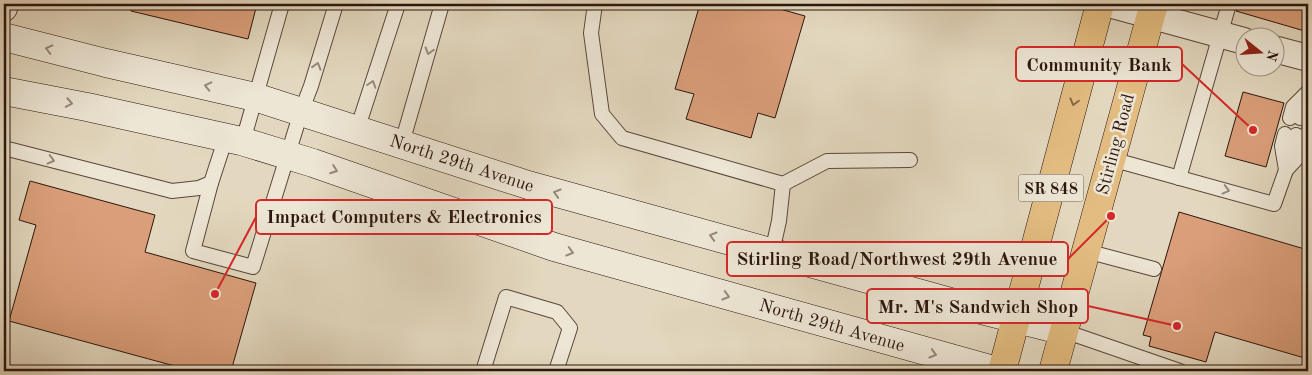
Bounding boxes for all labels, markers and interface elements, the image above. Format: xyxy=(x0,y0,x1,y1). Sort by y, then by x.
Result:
north arrow xyxy=(1234,28,1284,78)
one-way arrow xyxy=(45,44,54,55)
one-way arrow xyxy=(424,46,434,54)
callout: Community Bank xyxy=(1016,47,1182,81)
text: N xyxy=(1263,48,1280,63)
text: Community Bank xyxy=(1026,57,1172,76)
one-way arrow xyxy=(311,62,321,70)
one-way arrow xyxy=(366,80,376,88)
one-way arrow xyxy=(203,81,212,92)
street label: Stirling Road xyxy=(1094,92,1138,197)
one-way arrow xyxy=(1070,97,1080,105)
one-way arrow xyxy=(64,98,73,108)
street label: North 29th Avenue xyxy=(387,132,536,196)
one-way arrow xyxy=(46,154,55,165)
one-way arrow xyxy=(329,164,338,174)
road number: SR 848 xyxy=(1018,174,1084,202)
one-way arrow xyxy=(1221,185,1229,195)
one-way arrow xyxy=(553,188,561,198)
callout: Impact Computers & Electronics xyxy=(256,200,552,234)
text: Impact Computers & Electronics xyxy=(266,209,542,228)
one-way arrow xyxy=(709,231,718,242)
callout: Stirling Road/Northwest 29th Avenue xyxy=(727,242,1068,276)
one-way arrow xyxy=(565,246,574,256)
text: Stirling Road/Northwest 29th Avenue xyxy=(737,251,1057,270)
callout: Mr. M's Sandwich Shop xyxy=(867,289,1088,323)
one-way arrow xyxy=(722,290,730,300)
street label: North 29th Avenue xyxy=(757,297,907,355)
text: Mr. M's Sandwich Shop xyxy=(878,299,1078,318)
one-way arrow xyxy=(929,348,937,358)

